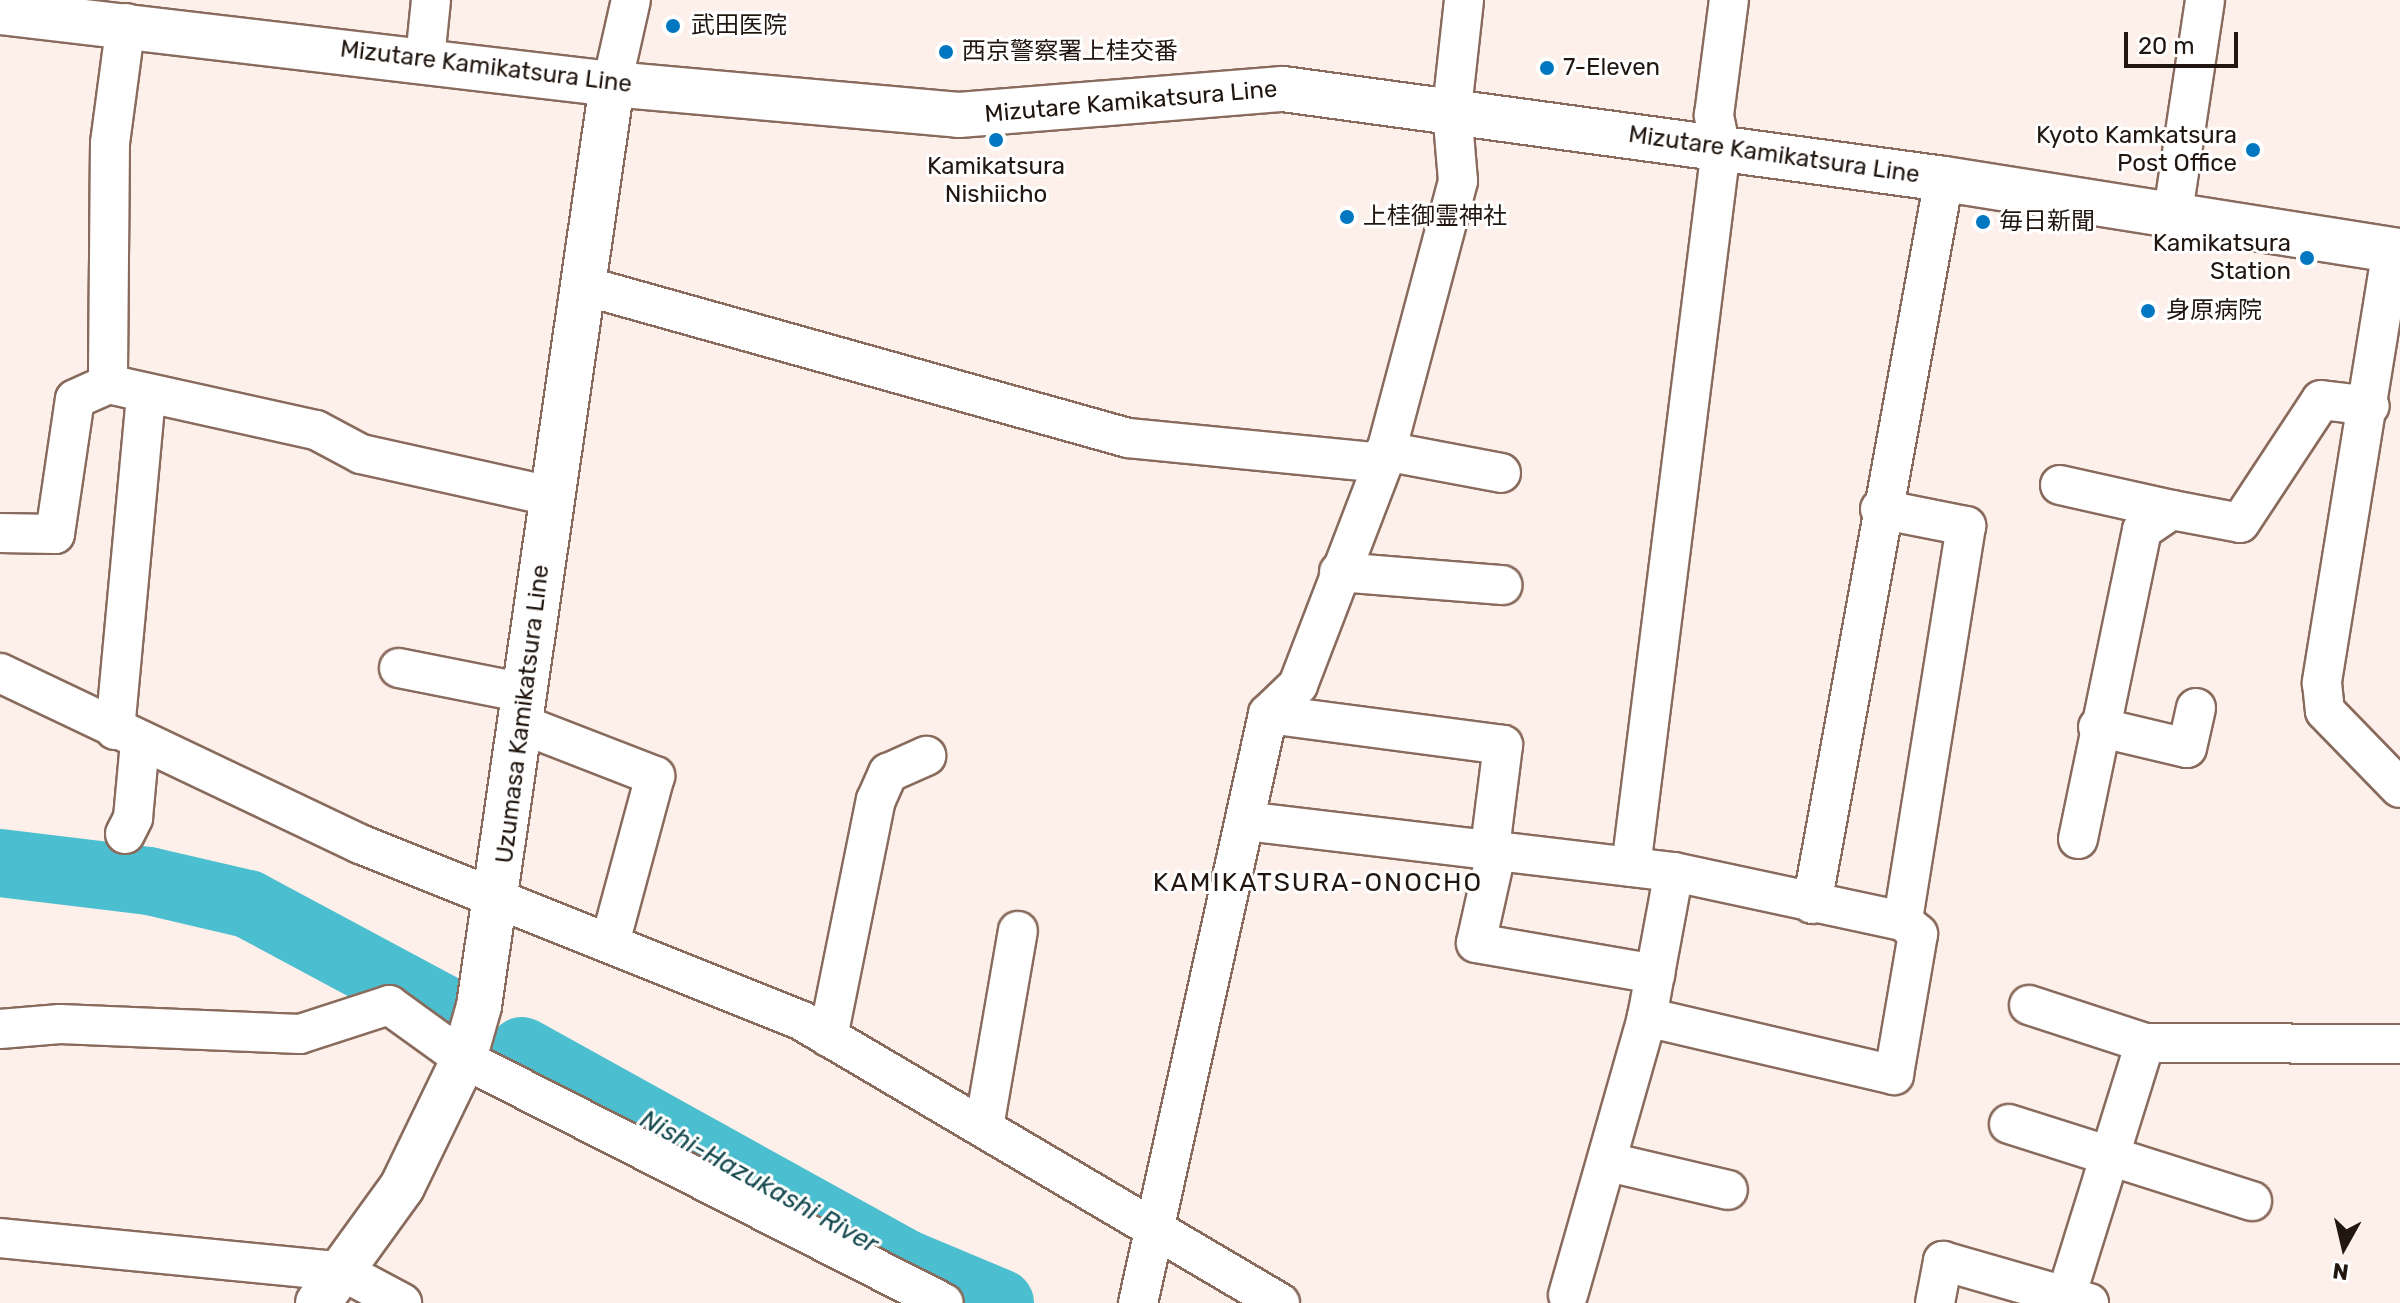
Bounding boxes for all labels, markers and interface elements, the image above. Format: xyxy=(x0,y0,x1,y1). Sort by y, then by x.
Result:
place label: 武田医院 xyxy=(691,12,787,40)
marker: 武田医院 xyxy=(662,15,684,37)
scale bar xyxy=(2128,16,2242,66)
text: 20 m xyxy=(2138,32,2195,60)
street label: Mizutare Kamikatsura Line xyxy=(338,35,634,99)
place label: 西京警察署上桂交番 xyxy=(962,38,1178,66)
marker: 西京警察署上桂交番 xyxy=(937,43,955,61)
place label: 7-Eleven xyxy=(1563,54,1660,82)
marker: 7-Eleven xyxy=(1538,59,1556,77)
street label: Mizutare Kamikatsura Line xyxy=(983,75,1279,129)
street label: Mizutare Kamikatsura Line xyxy=(1627,120,1921,190)
place label: Kyoto Kamkatsura Post Office xyxy=(2036,122,2237,178)
marker: Kamikatsura Nishiicho xyxy=(987,131,1005,149)
marker: Kyoto Kamkatsura Post Office xyxy=(2244,141,2262,159)
place label: Kamikatsura Nishiicho xyxy=(927,153,1065,209)
place label: 上桂御霊神社 xyxy=(1363,203,1507,231)
marker: 上桂御霊神社 xyxy=(1338,208,1356,226)
place label: 毎日新聞 xyxy=(1999,208,2095,236)
marker: 毎日新聞 xyxy=(1974,213,1992,231)
place label: Kamikatsura Station xyxy=(2153,230,2291,286)
marker: Kamikatsura Station xyxy=(2298,249,2316,267)
place label: 身原病院 xyxy=(2166,297,2262,325)
marker: 身原病院 xyxy=(2137,300,2159,322)
street label: Uzumasa Kamikatsura Line xyxy=(490,563,556,865)
district label: KAMIKATSURA-ONOCHO xyxy=(1153,867,1483,899)
water label: Nishi-Hazukashi River xyxy=(635,1104,883,1260)
north arrow xyxy=(2304,1207,2384,1287)
text: N xyxy=(2331,1257,2350,1286)

